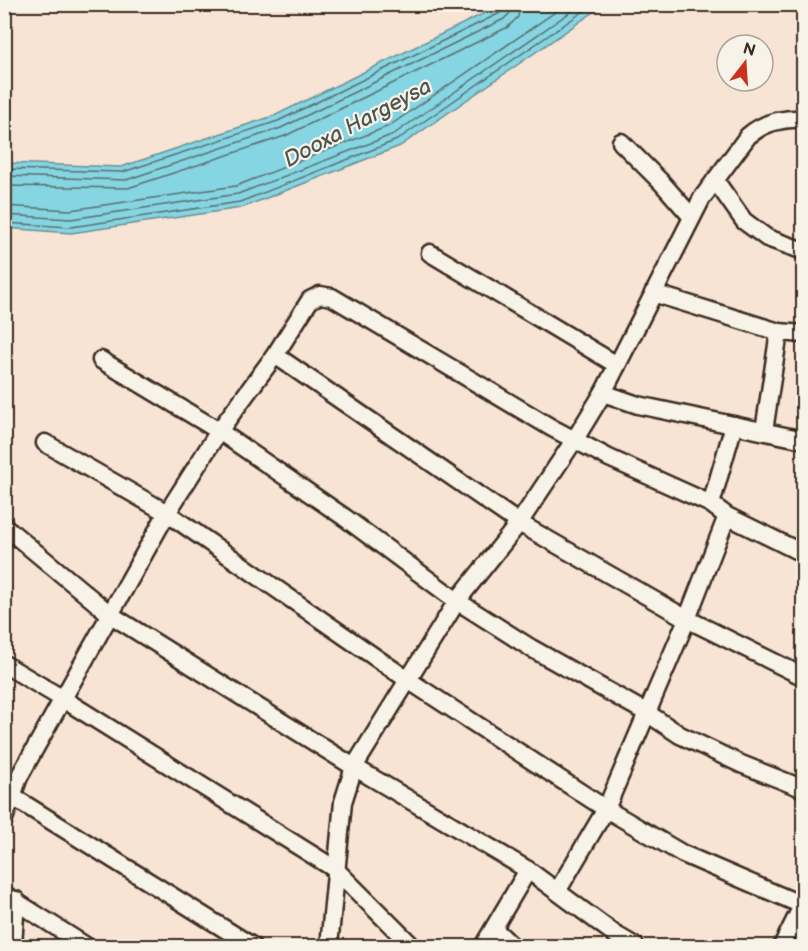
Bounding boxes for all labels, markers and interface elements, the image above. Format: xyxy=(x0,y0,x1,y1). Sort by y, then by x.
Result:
north arrow xyxy=(715,33,775,93)
text: N xyxy=(740,39,757,61)
water label: Dooxa Hargeysa xyxy=(279,73,436,174)

